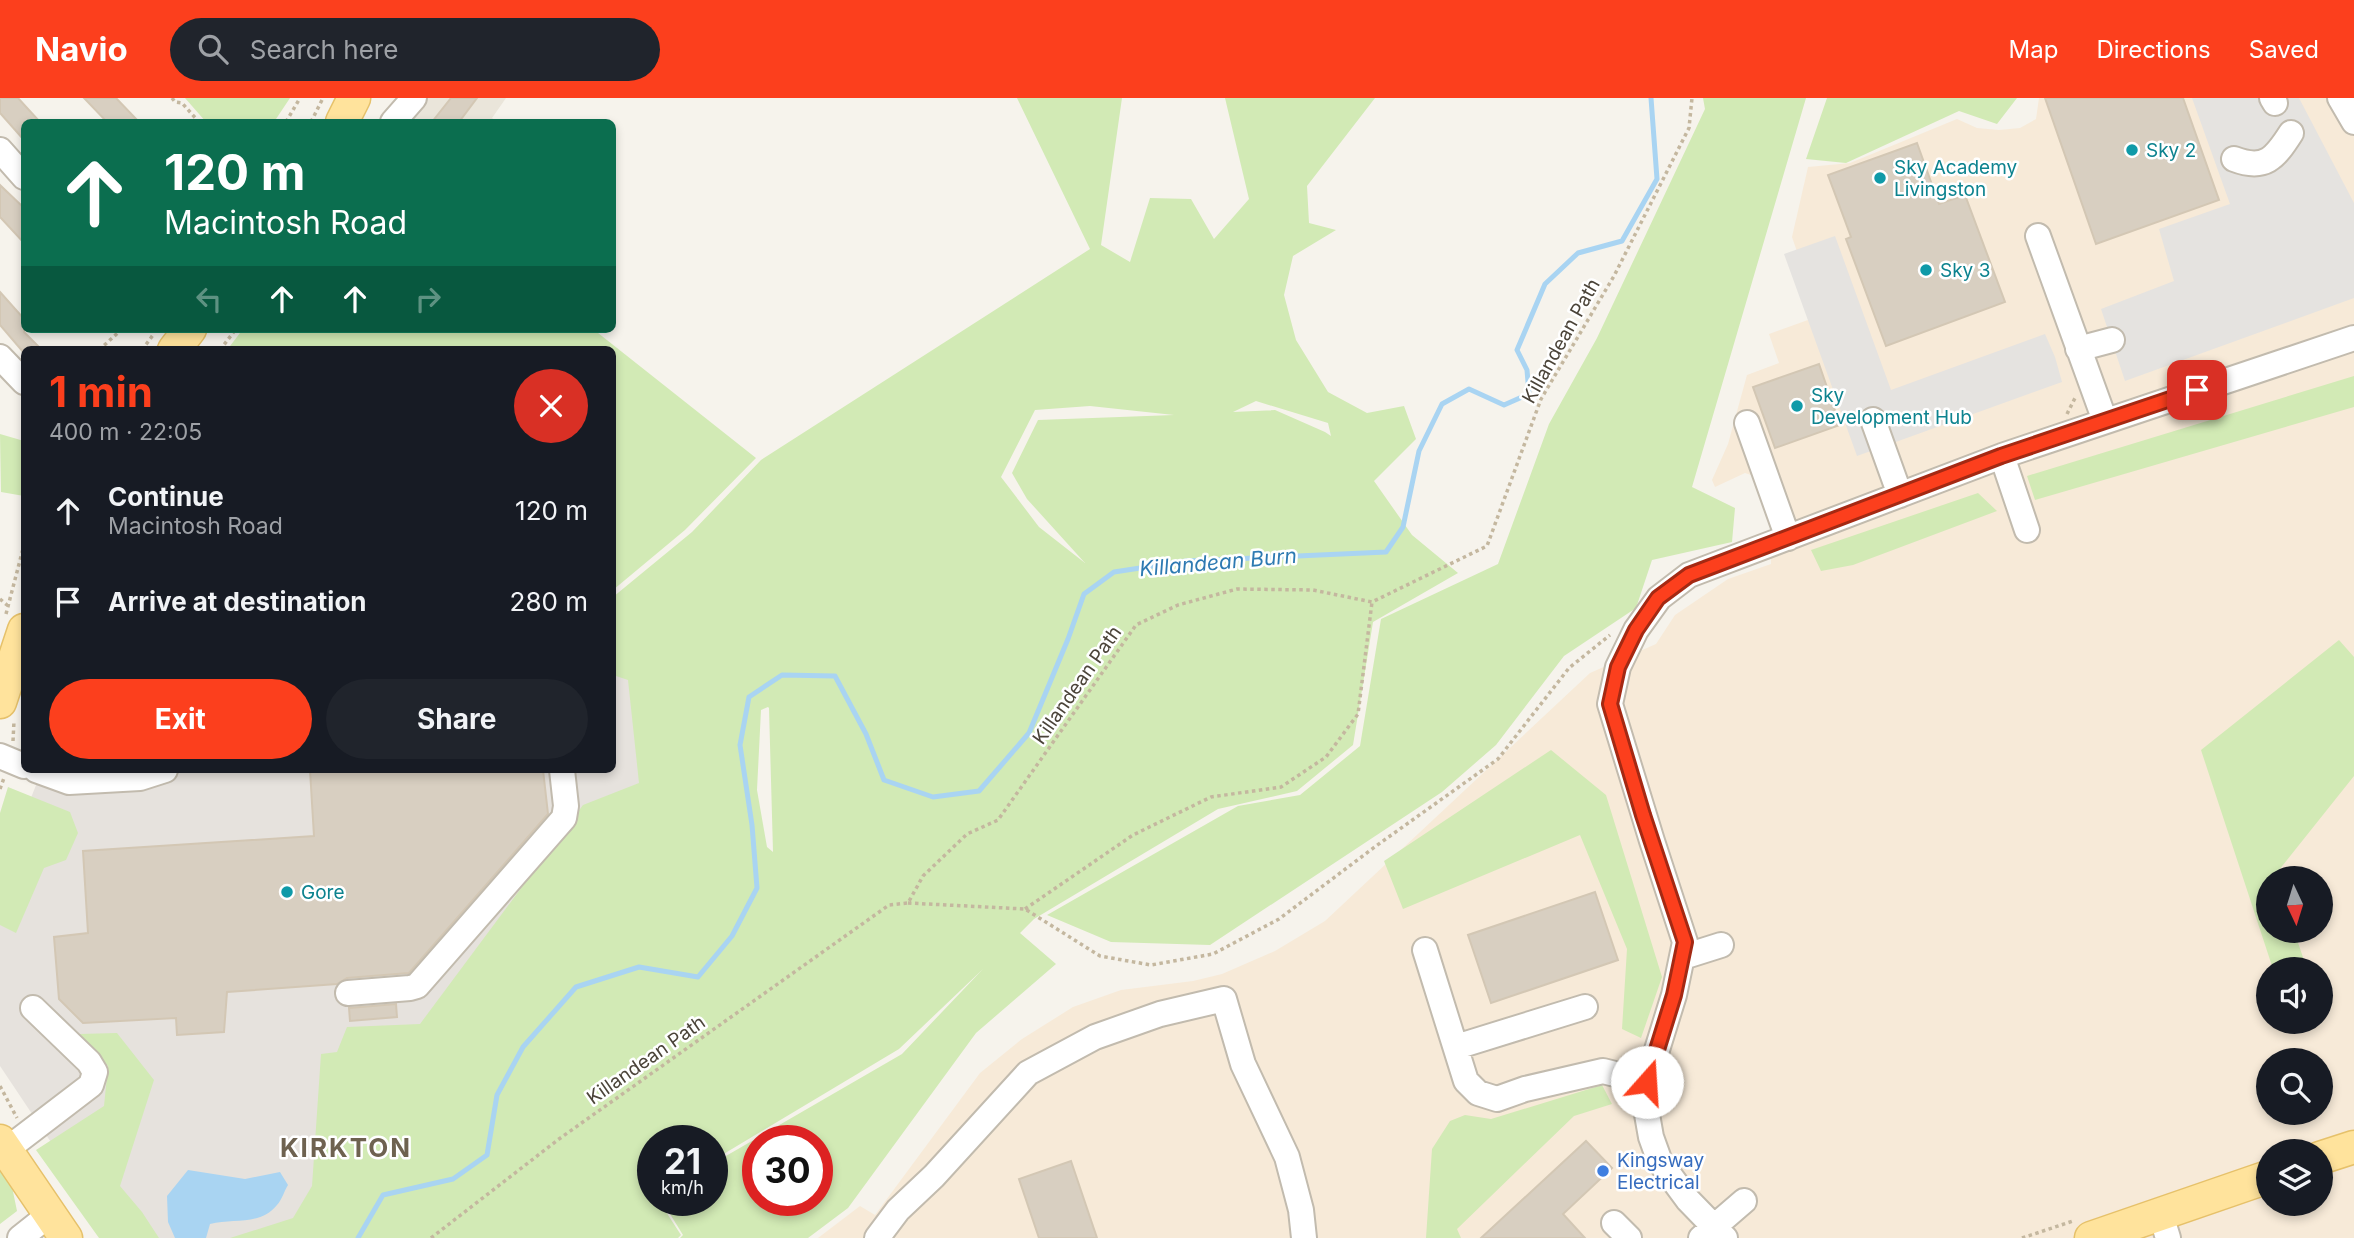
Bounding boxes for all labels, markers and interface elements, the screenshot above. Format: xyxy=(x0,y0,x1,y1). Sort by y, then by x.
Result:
search box xyxy=(170,18,660,81)
text: Navio xyxy=(35,29,128,69)
icon: search xyxy=(194,30,232,68)
text: Search here xyxy=(250,34,398,65)
text: Map xyxy=(2009,35,2058,64)
text: Directions xyxy=(2096,35,2211,64)
text: Saved xyxy=(2249,35,2319,64)
place label: Sky 2 xyxy=(2146,139,2196,162)
marker: Sky 2 xyxy=(2124,142,2140,158)
text: 120 m xyxy=(164,143,305,202)
icon: ahead xyxy=(49,147,140,238)
place label: Sky Academy Livingston xyxy=(1894,156,2018,201)
marker: Sky Academy Livingston xyxy=(1872,170,1888,186)
text: Macintosh Road xyxy=(164,203,407,242)
place label: Sky 3 xyxy=(1940,259,1990,282)
marker: Sky 3 xyxy=(1918,262,1934,278)
street label: Killandean Path xyxy=(1517,275,1605,407)
icon: left xyxy=(190,280,228,318)
icon: ahead xyxy=(263,280,301,318)
icon: ahead xyxy=(336,280,374,318)
icon: right xyxy=(409,280,447,318)
pin xyxy=(2167,360,2227,420)
text: 1 min xyxy=(49,366,153,417)
button: close xyxy=(514,369,588,443)
icon: arrive xyxy=(2178,371,2216,409)
place label: Sky Development Hub xyxy=(1811,384,1972,429)
marker: Sky Development Hub xyxy=(1789,398,1805,414)
text: 400 m · 22:05 xyxy=(49,418,202,446)
text: Continue xyxy=(108,481,224,512)
icon: ahead xyxy=(49,492,87,530)
text: 120 m xyxy=(515,495,588,526)
text: Macintosh Road xyxy=(108,512,283,540)
water label: Killandean Burn xyxy=(1138,543,1298,581)
icon: arrive xyxy=(49,583,87,621)
text: Arrive at destination xyxy=(108,586,367,617)
text: 280 m xyxy=(510,586,588,617)
street label: Killandean Path xyxy=(1028,621,1126,749)
button: Exit xyxy=(49,679,312,759)
button: Share xyxy=(326,679,588,759)
north arrow xyxy=(2256,866,2333,943)
map controls xyxy=(2256,866,2333,1216)
place label: Gore xyxy=(301,881,344,904)
marker: Gore xyxy=(279,884,295,900)
button: sound xyxy=(2256,957,2333,1034)
street label: Killandean Path xyxy=(582,1011,710,1109)
position arrow xyxy=(1610,1045,1684,1119)
button: search xyxy=(2256,1048,2333,1125)
speed limit sign: 30 xyxy=(742,1125,833,1216)
district label: KIRKTON xyxy=(280,1132,412,1163)
button: layers xyxy=(2256,1139,2333,1216)
text: 21 xyxy=(664,1140,701,1182)
place label: Kingsway Electrical xyxy=(1617,1149,1705,1194)
marker: Kingsway Electrical xyxy=(1595,1163,1611,1179)
text: km/h xyxy=(661,1177,704,1198)

